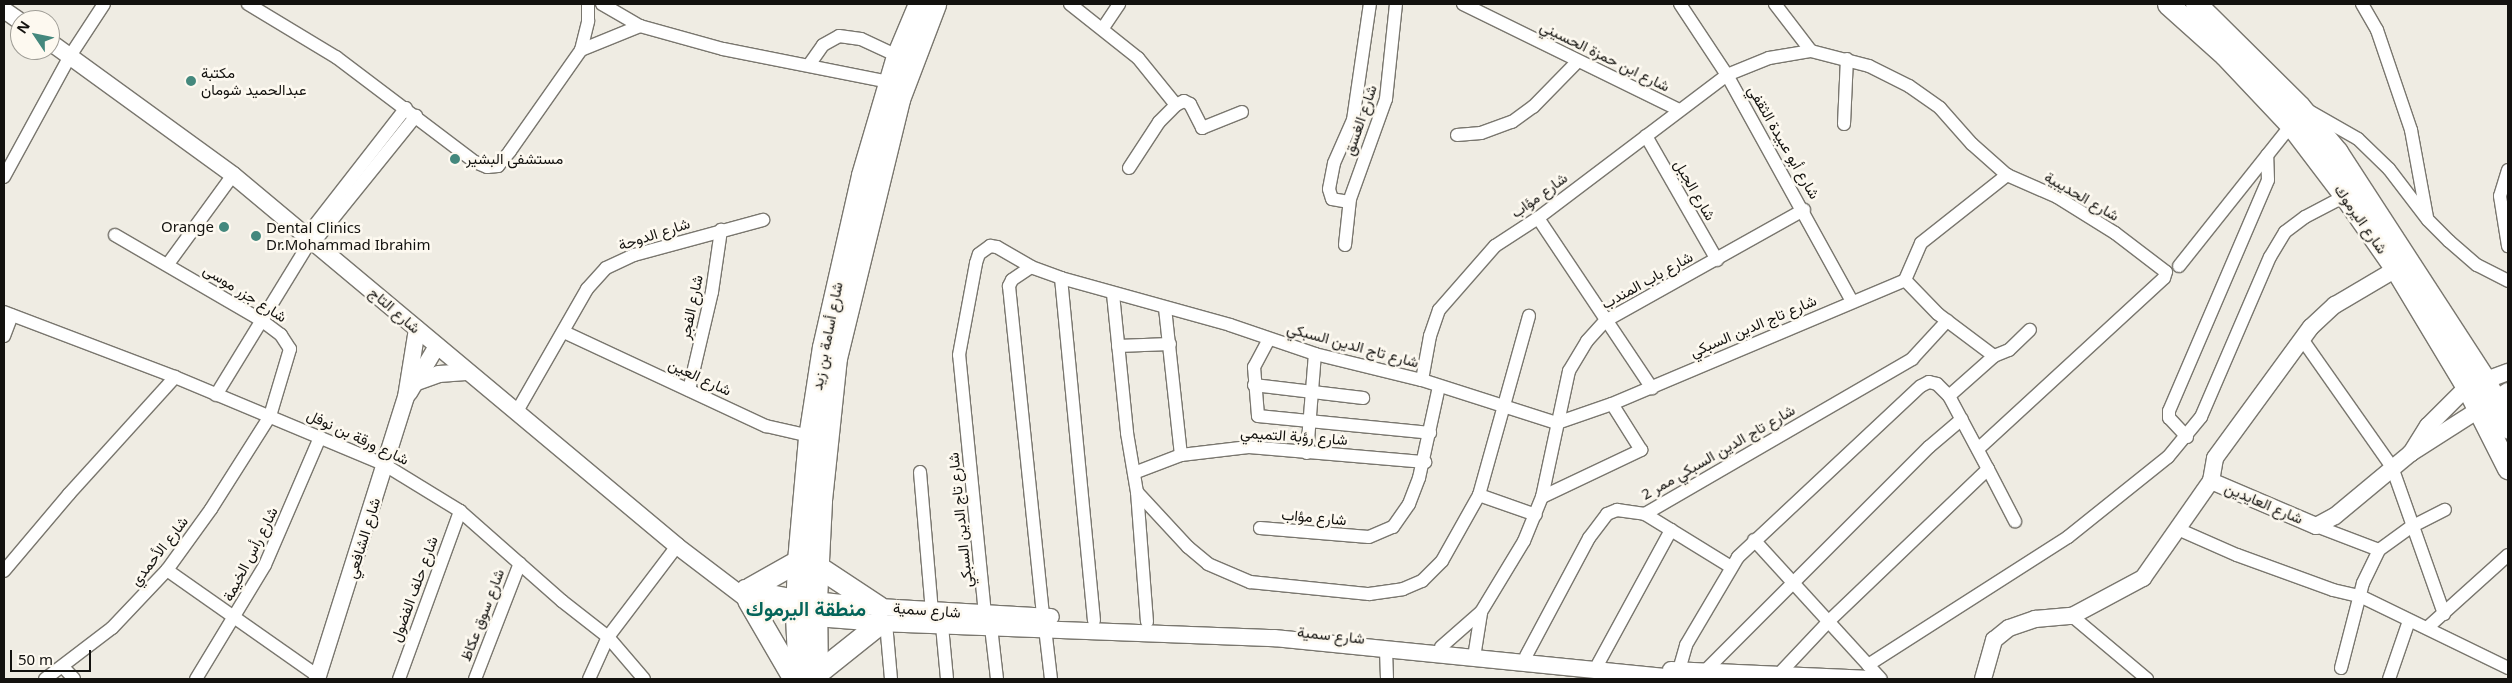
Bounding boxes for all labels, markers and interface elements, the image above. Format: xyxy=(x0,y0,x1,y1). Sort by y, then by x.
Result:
north arrow xyxy=(10,10,60,60)
text: N xyxy=(12,17,34,37)
street label: شارع ابن حمزة الحسيني xyxy=(1537,17,1673,95)
place label: مكتبة عبدالحميد شومان xyxy=(201,63,307,98)
marker: مكتبة عبدالحميد شومان xyxy=(185,75,197,87)
street label: شارع الغسق xyxy=(1340,82,1380,158)
street label: شارع أبو عبيدة الثقفي xyxy=(1744,82,1824,202)
place label: مستشفى البشير xyxy=(466,150,563,168)
marker: مستشفى البشير xyxy=(448,152,462,166)
street label: شارع الجبل xyxy=(1670,156,1720,224)
street label: شارع الحديبية xyxy=(2041,167,2123,225)
street label: شارع مؤاب xyxy=(1507,169,1571,221)
street label: شارع اليرموك xyxy=(2331,181,2391,257)
street label: شارع الدوحة xyxy=(616,214,692,254)
place label: Orange xyxy=(161,218,214,236)
place label: Dental Clinics Dr.Mohammad Ibrahim xyxy=(266,218,431,253)
marker: Orange xyxy=(218,221,230,233)
marker: Dental Clinics Dr.Mohammad Ibrahim xyxy=(250,230,262,242)
street label: شارع باب المندب xyxy=(1598,247,1696,313)
street label: شارع جزر موسى xyxy=(200,260,290,326)
street label: شارع الفجر xyxy=(675,273,707,341)
street label: شارع أسامة بن زيد xyxy=(808,280,846,392)
street label: شارع التاج xyxy=(366,283,424,337)
street label: شارع تاج الدين السبكي xyxy=(1687,291,1819,361)
street label: شارع تاج الدين السبكي xyxy=(1285,319,1421,371)
street label: شارع العين xyxy=(666,355,734,399)
street label: شارع تاج الدين السبكي ممر 2 xyxy=(1638,401,1798,503)
street label: شارع ورقة بن نوفل xyxy=(304,406,412,468)
street label: شارع رؤبة التميمي xyxy=(1240,423,1348,449)
street label: شارع تاج الدين السبكي xyxy=(944,452,976,588)
street label: شارع العايدين xyxy=(2222,478,2306,528)
street label: شارع الشافعي xyxy=(342,495,384,581)
street label: شارع رأس الخيمة xyxy=(219,504,281,604)
street label: شارع مؤاب xyxy=(1281,505,1347,529)
street label: شارع الأحمدي xyxy=(126,513,192,589)
street label: شارع حلف الفضول xyxy=(387,534,441,644)
street label: شارع سوق عكاظ xyxy=(456,566,508,664)
district label: منطقة اليرموك xyxy=(746,596,866,620)
street label: شارع سمية xyxy=(893,599,961,621)
street label: شارع سمية xyxy=(1296,623,1366,647)
scale bar xyxy=(12,640,94,672)
text: 50 m xyxy=(18,649,53,669)

